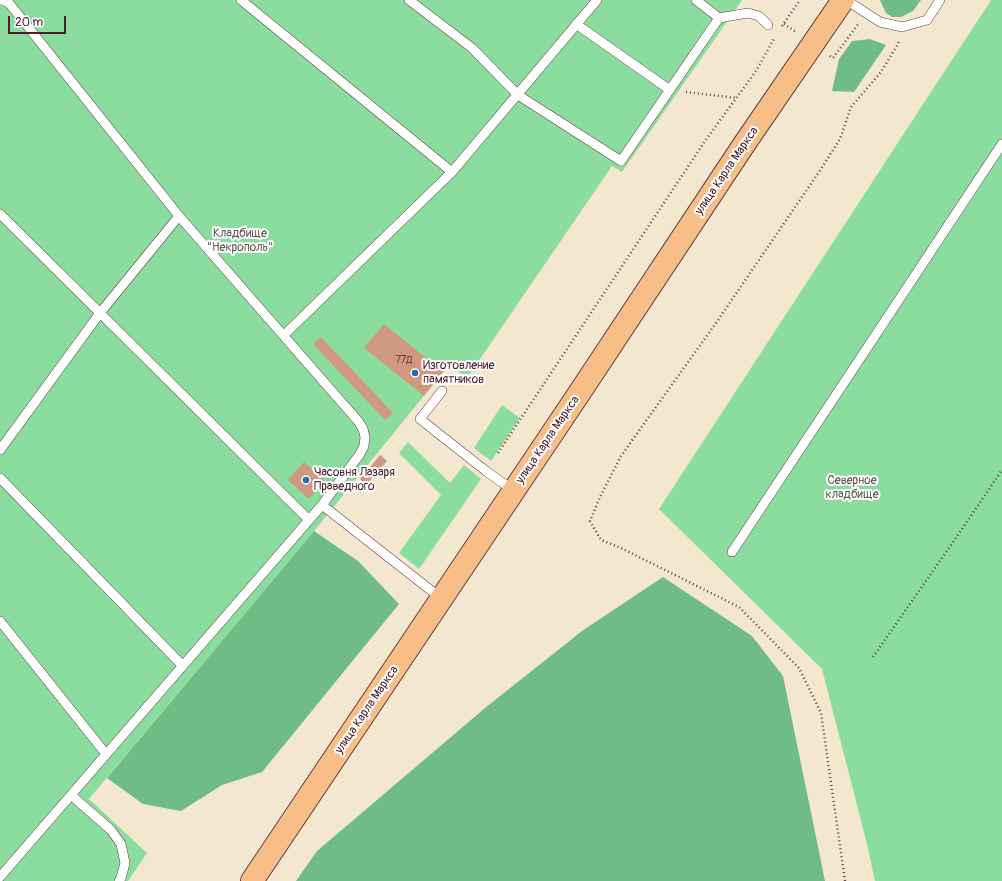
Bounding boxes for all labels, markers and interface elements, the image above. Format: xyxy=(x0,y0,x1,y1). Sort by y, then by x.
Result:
scale bar xyxy=(10,8,68,34)
text: 20 m xyxy=(15,15,43,30)
street label: улица Карла Маркса xyxy=(692,124,762,218)
park label: Кладбище "Некрополь" xyxy=(207,227,273,255)
house number: 77Д xyxy=(396,354,412,366)
place label: Изготовление памятников xyxy=(423,359,494,387)
marker: Изготовление памятников xyxy=(410,368,420,378)
street label: улица Карла Маркса xyxy=(513,393,583,487)
place label: Часовня Лазаря Праведного xyxy=(314,466,395,494)
park label: Северное кладбище xyxy=(825,474,879,502)
marker: Часовня Лазаря Праведного xyxy=(301,475,311,485)
street label: улица Карла Маркса xyxy=(332,663,402,757)

